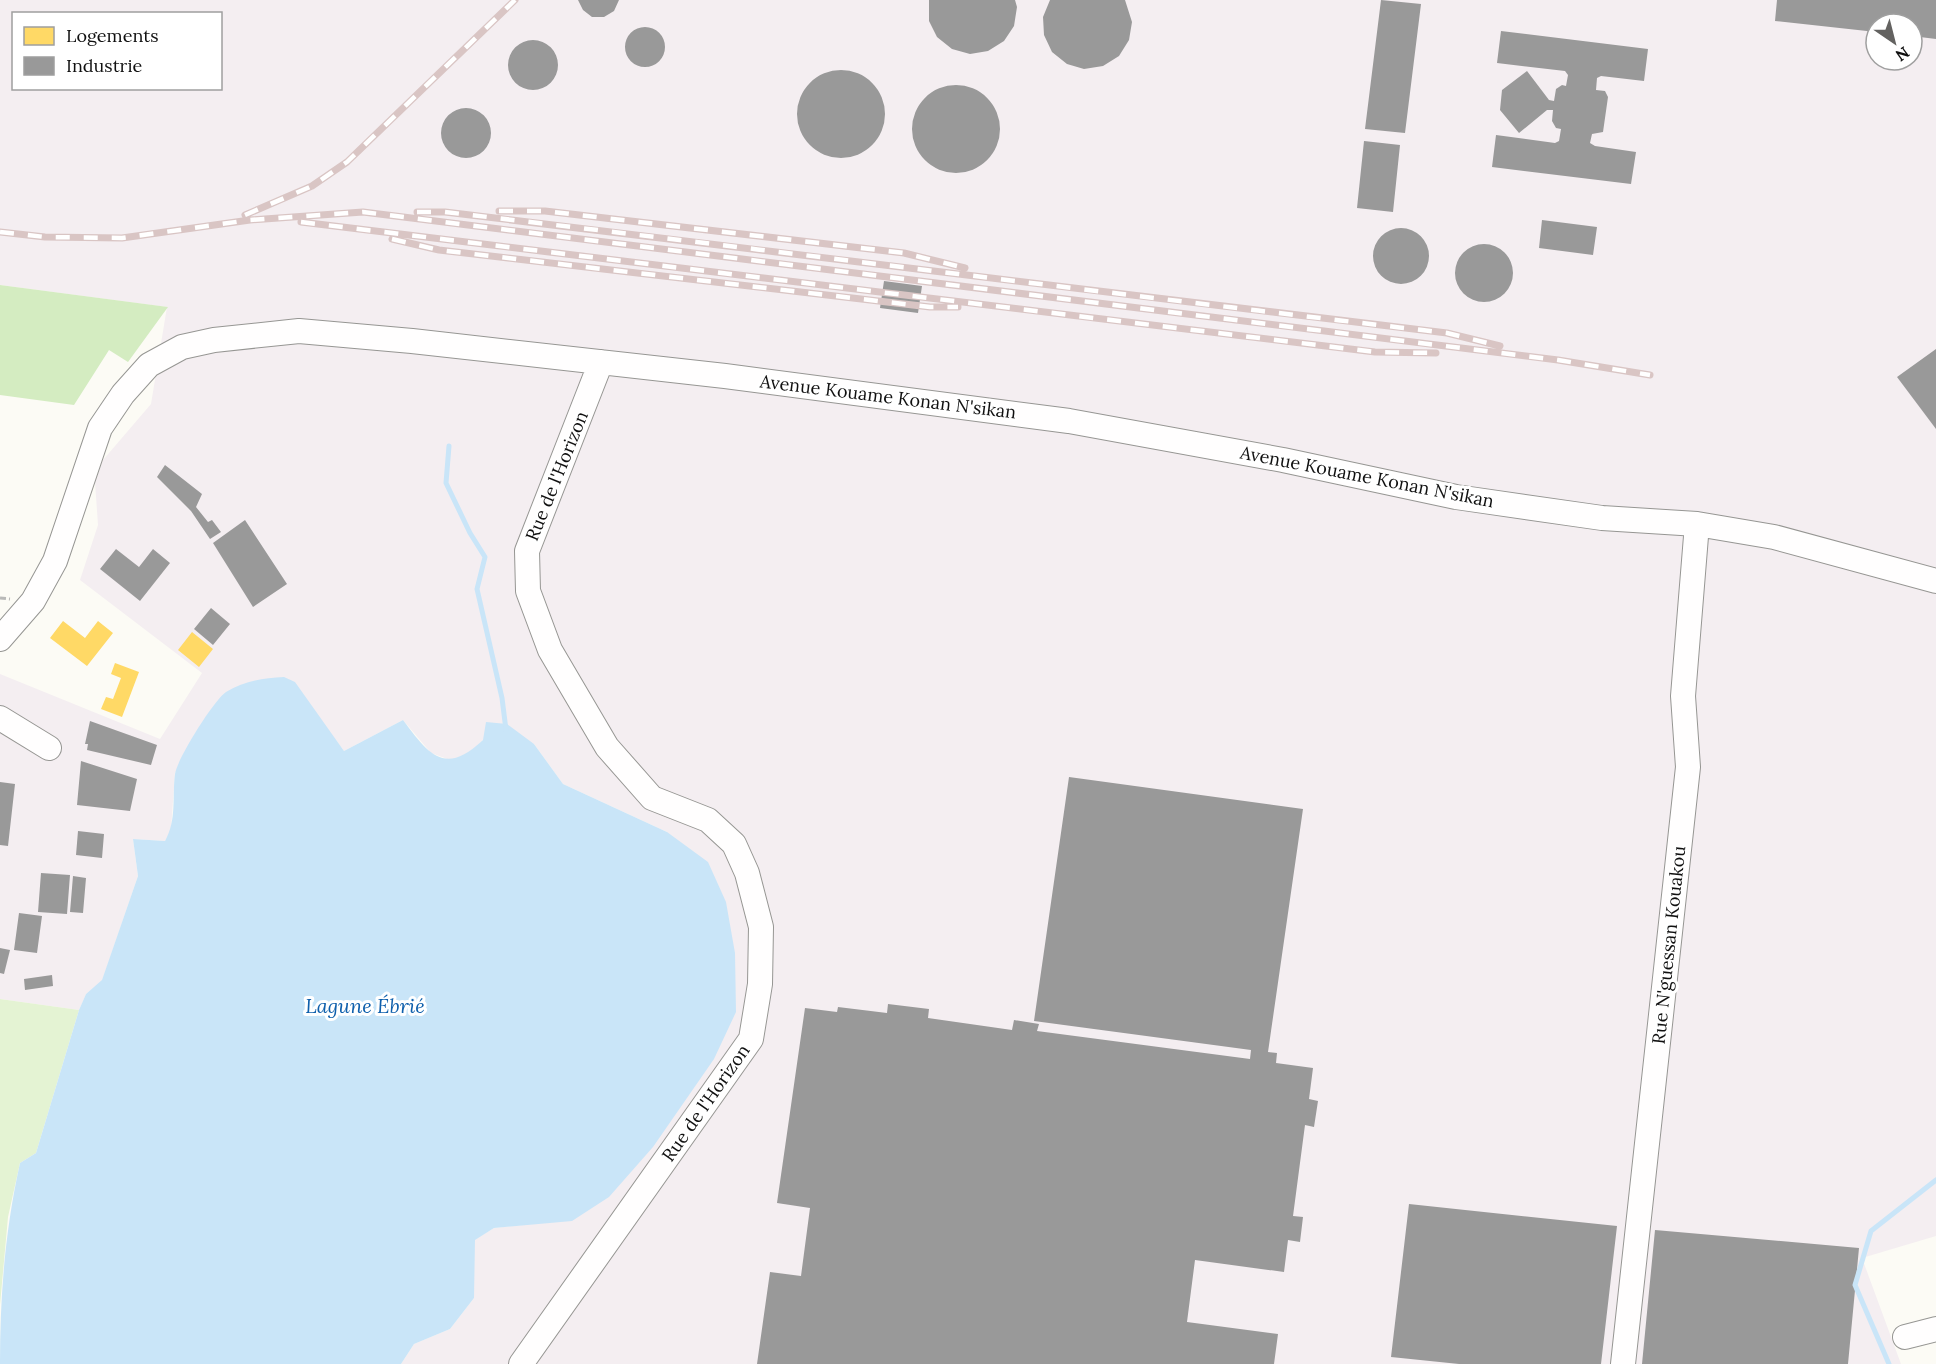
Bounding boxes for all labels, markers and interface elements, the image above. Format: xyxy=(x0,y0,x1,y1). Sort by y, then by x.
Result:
legend xyxy=(12,12,222,90)
north arrow xyxy=(1864,12,1924,72)
text: Logements xyxy=(66,24,158,47)
text: N xyxy=(1892,43,1913,66)
text: Industrie xyxy=(66,54,142,77)
street label: Avenue Kouame Konan N'sikan xyxy=(758,369,1018,424)
street label: Rue de l'Horizon xyxy=(520,407,593,544)
street label: Avenue Kouame Konan N'sikan xyxy=(1237,440,1496,512)
street label: Rue N'guessan Kouakou xyxy=(1647,844,1690,1045)
water label: Lagune Ébrié xyxy=(305,993,425,1018)
street label: Rue de l'Horizon xyxy=(657,1040,755,1166)

